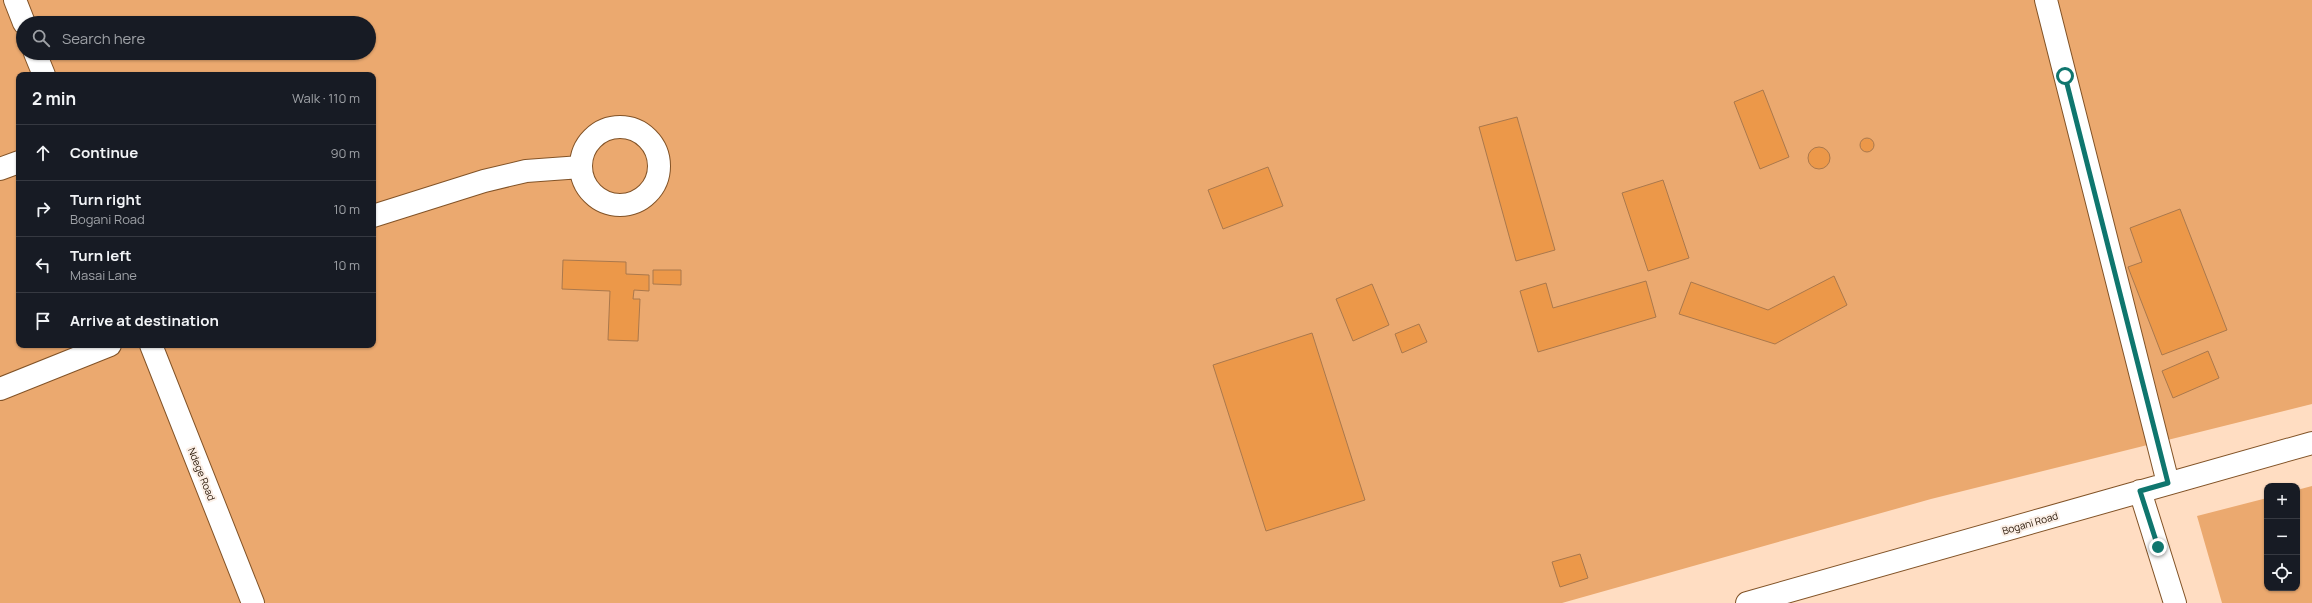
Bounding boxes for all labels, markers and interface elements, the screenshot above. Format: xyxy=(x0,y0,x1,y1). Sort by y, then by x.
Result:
search box xyxy=(16,16,376,60)
icon: search xyxy=(30,27,52,49)
text: Search here xyxy=(62,28,145,49)
route start xyxy=(2056,67,2074,85)
text: 2 min xyxy=(32,87,76,110)
text: Walk · 110 m xyxy=(292,89,360,107)
icon: ahead xyxy=(32,142,54,164)
text: Continue xyxy=(70,142,138,163)
text: 90 m xyxy=(330,144,360,162)
text: Turn right xyxy=(70,189,141,210)
icon: right xyxy=(32,198,54,220)
text: 10 m xyxy=(333,200,360,218)
text: Bogani Road xyxy=(70,210,145,228)
text: Turn left xyxy=(70,245,132,266)
icon: left xyxy=(32,254,54,276)
text: 10 m xyxy=(333,256,360,274)
text: Masai Lane xyxy=(70,266,137,284)
icon: arrive xyxy=(32,310,54,332)
text: Arrive at destination xyxy=(70,310,219,331)
street label: Ndege Road xyxy=(185,445,219,503)
map controls xyxy=(2264,483,2300,591)
button: + xyxy=(2264,483,2300,519)
street label: Bogani Road xyxy=(2000,508,2060,538)
button: − xyxy=(2264,519,2300,555)
route end xyxy=(2149,538,2167,556)
button: locate xyxy=(2264,555,2300,591)

